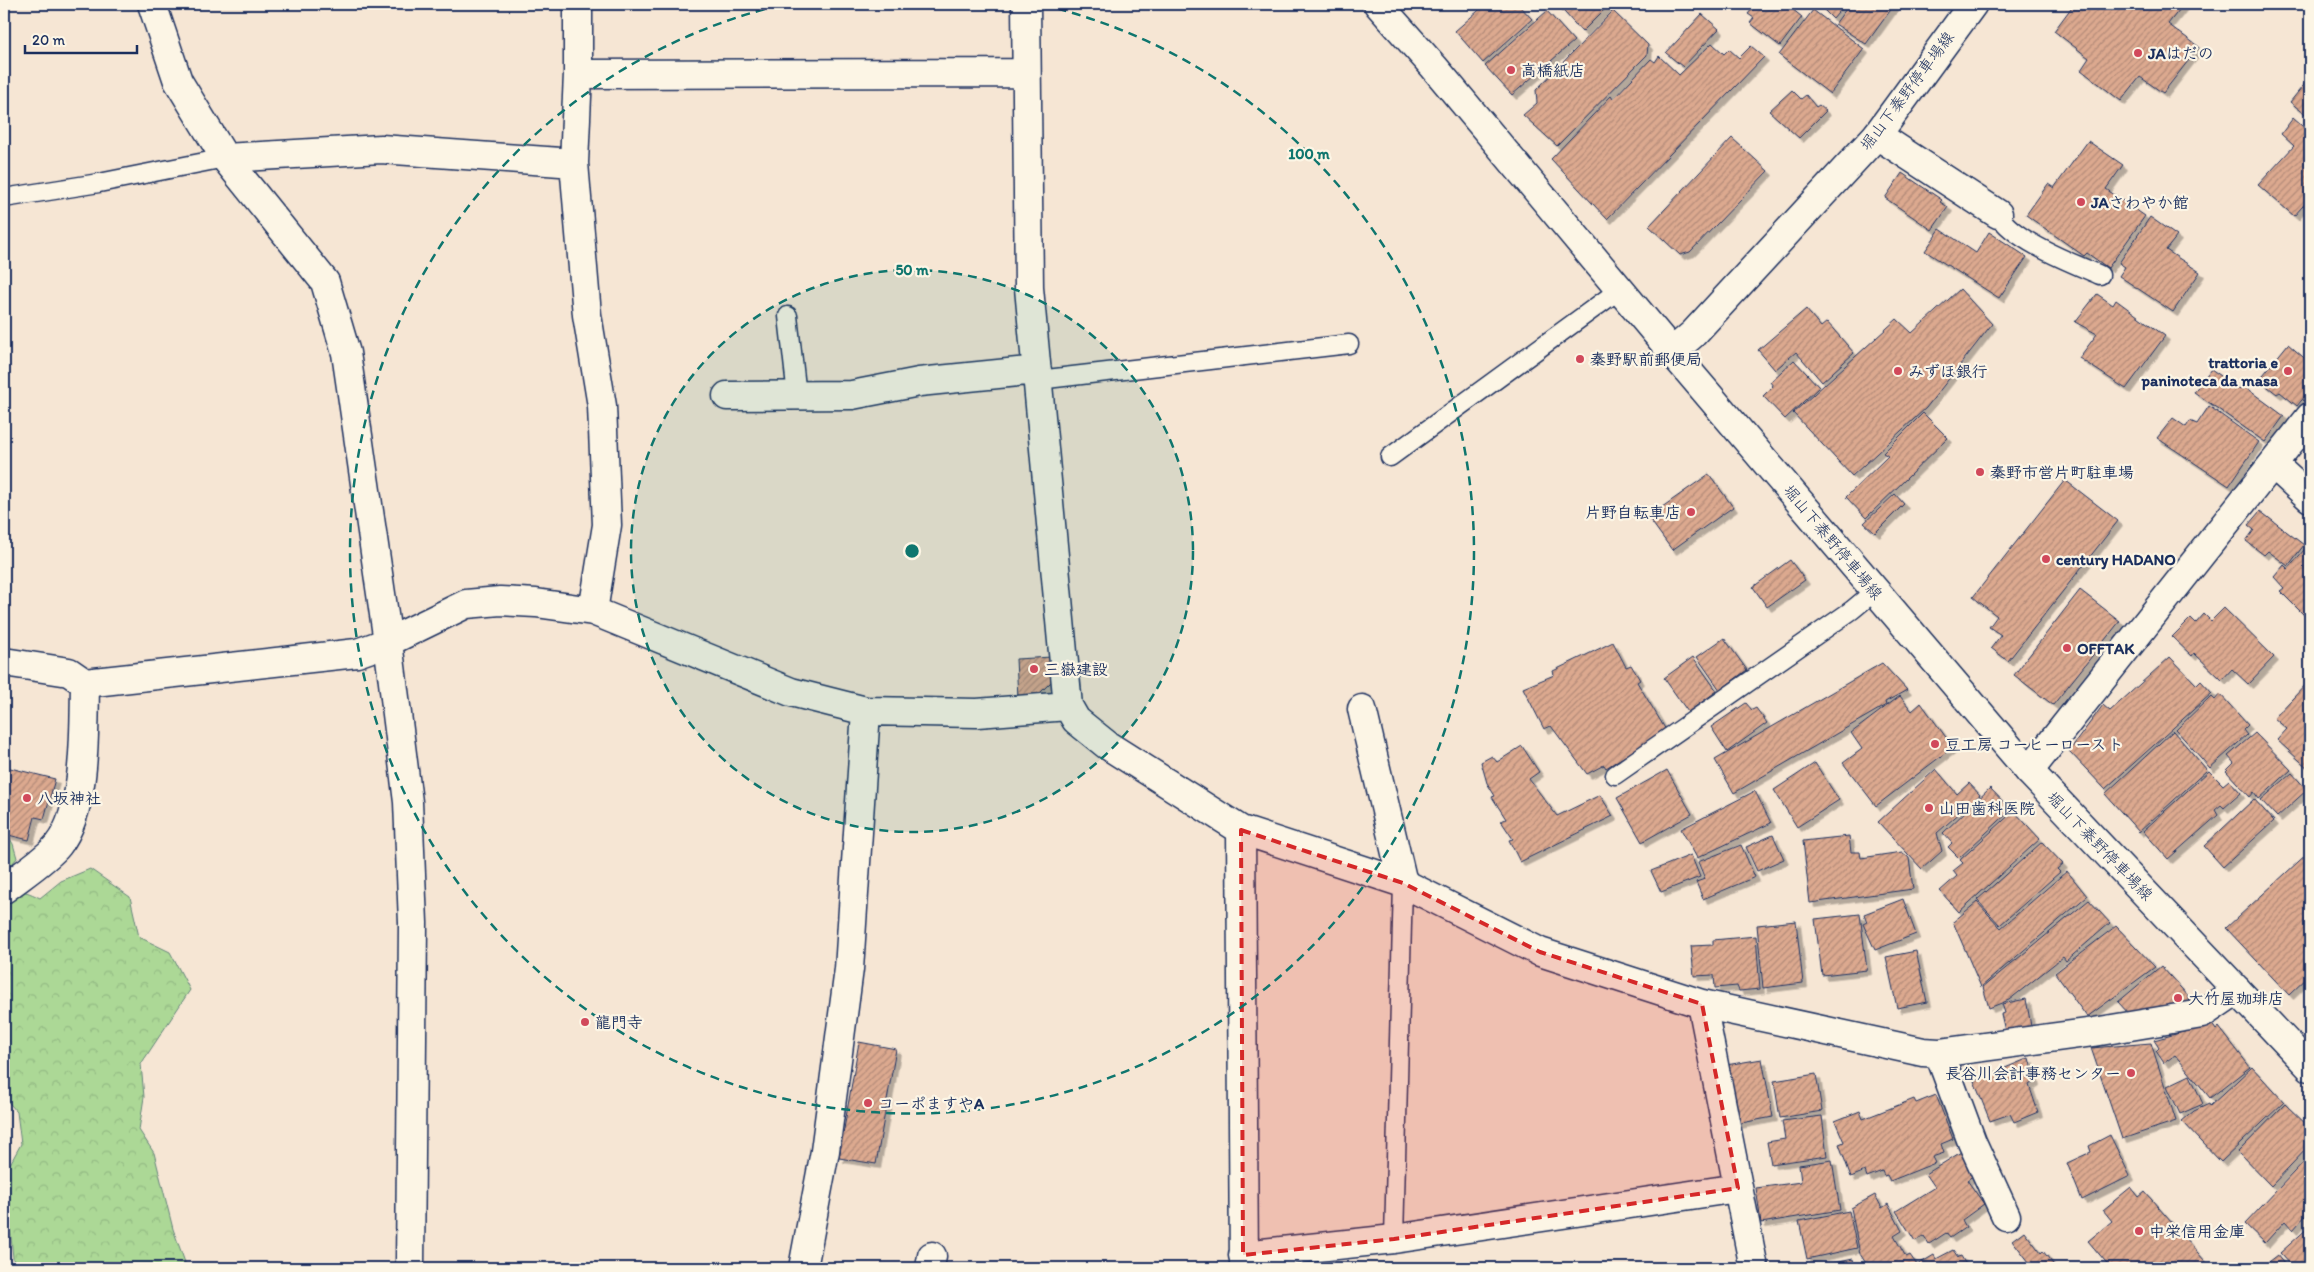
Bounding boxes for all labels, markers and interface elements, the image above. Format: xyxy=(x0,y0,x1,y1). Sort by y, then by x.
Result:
scale bar xyxy=(25,22,138,54)
street label: 堀山下秦野停車場線 xyxy=(1856,28,1958,154)
text: 20 m xyxy=(32,31,66,49)
place label: JAはだの xyxy=(2147,44,2214,63)
marker: JAはだの xyxy=(2132,47,2144,59)
place label: 高橋紙店 xyxy=(1521,61,1585,80)
marker: 高橋紙店 xyxy=(1505,64,1517,76)
text: 100 m xyxy=(1288,145,1330,163)
place label: JAさわやか館 xyxy=(2090,193,2189,212)
marker: JAさわやか館 xyxy=(2075,196,2087,208)
text: 50 m xyxy=(895,261,929,279)
place label: 秦野駅前郵便局 xyxy=(1590,350,1702,369)
marker: 秦野駅前郵便局 xyxy=(1574,353,1586,365)
place label: trattoria e paninoteca da masa xyxy=(2141,353,2278,391)
place label: みずほ銀行 xyxy=(1908,362,1988,381)
marker: みずほ銀行 xyxy=(1892,365,1904,377)
marker: trattoria e paninoteca da masa xyxy=(2282,365,2294,377)
place label: 秦野市営片町駐車場 xyxy=(1990,463,2134,482)
marker: 秦野市営片町駐車場 xyxy=(1974,466,1986,478)
street label: 堀山下秦野停車場線 xyxy=(1779,481,1887,603)
place label: 片野自転車店 xyxy=(1585,503,1681,522)
marker: 片野自転車店 xyxy=(1685,506,1697,518)
centre of rings xyxy=(903,542,921,560)
place label: century HADANO xyxy=(2056,550,2176,570)
marker: century HADANO xyxy=(2040,553,2052,565)
place label: OFFTAK xyxy=(2077,639,2135,658)
marker: OFFTAK xyxy=(2061,642,2073,654)
place label: 三嶽建設 xyxy=(1044,660,1108,679)
marker: 三嶽建設 xyxy=(1028,663,1040,675)
place label: 豆工房 コーヒーロースト xyxy=(1945,735,2124,754)
marker: 豆工房 コーヒーロースト xyxy=(1929,738,1941,750)
street label: 堀山下秦野停車場線 xyxy=(2043,788,2157,904)
place label: 八坂神社 xyxy=(37,789,101,808)
marker: 八坂神社 xyxy=(21,792,33,804)
place label: 山田歯科医院 xyxy=(1939,799,2035,818)
marker: 山田歯科医院 xyxy=(1923,802,1935,814)
place label: 大竹屋珈琲店 xyxy=(2188,989,2284,1008)
marker: 大竹屋珈琲店 xyxy=(2172,992,2184,1004)
place label: 龍門寺 xyxy=(595,1013,643,1032)
marker: 龍門寺 xyxy=(579,1016,591,1028)
place label: 長谷川会計事務センター xyxy=(1945,1064,2121,1083)
marker: 長谷川会計事務センター xyxy=(2125,1067,2137,1079)
place label: コーポますやA xyxy=(878,1094,985,1113)
marker: コーポますやA xyxy=(862,1097,874,1109)
place label: 中栄信用金庫 xyxy=(2149,1222,2245,1241)
marker: 中栄信用金庫 xyxy=(2133,1225,2145,1237)

